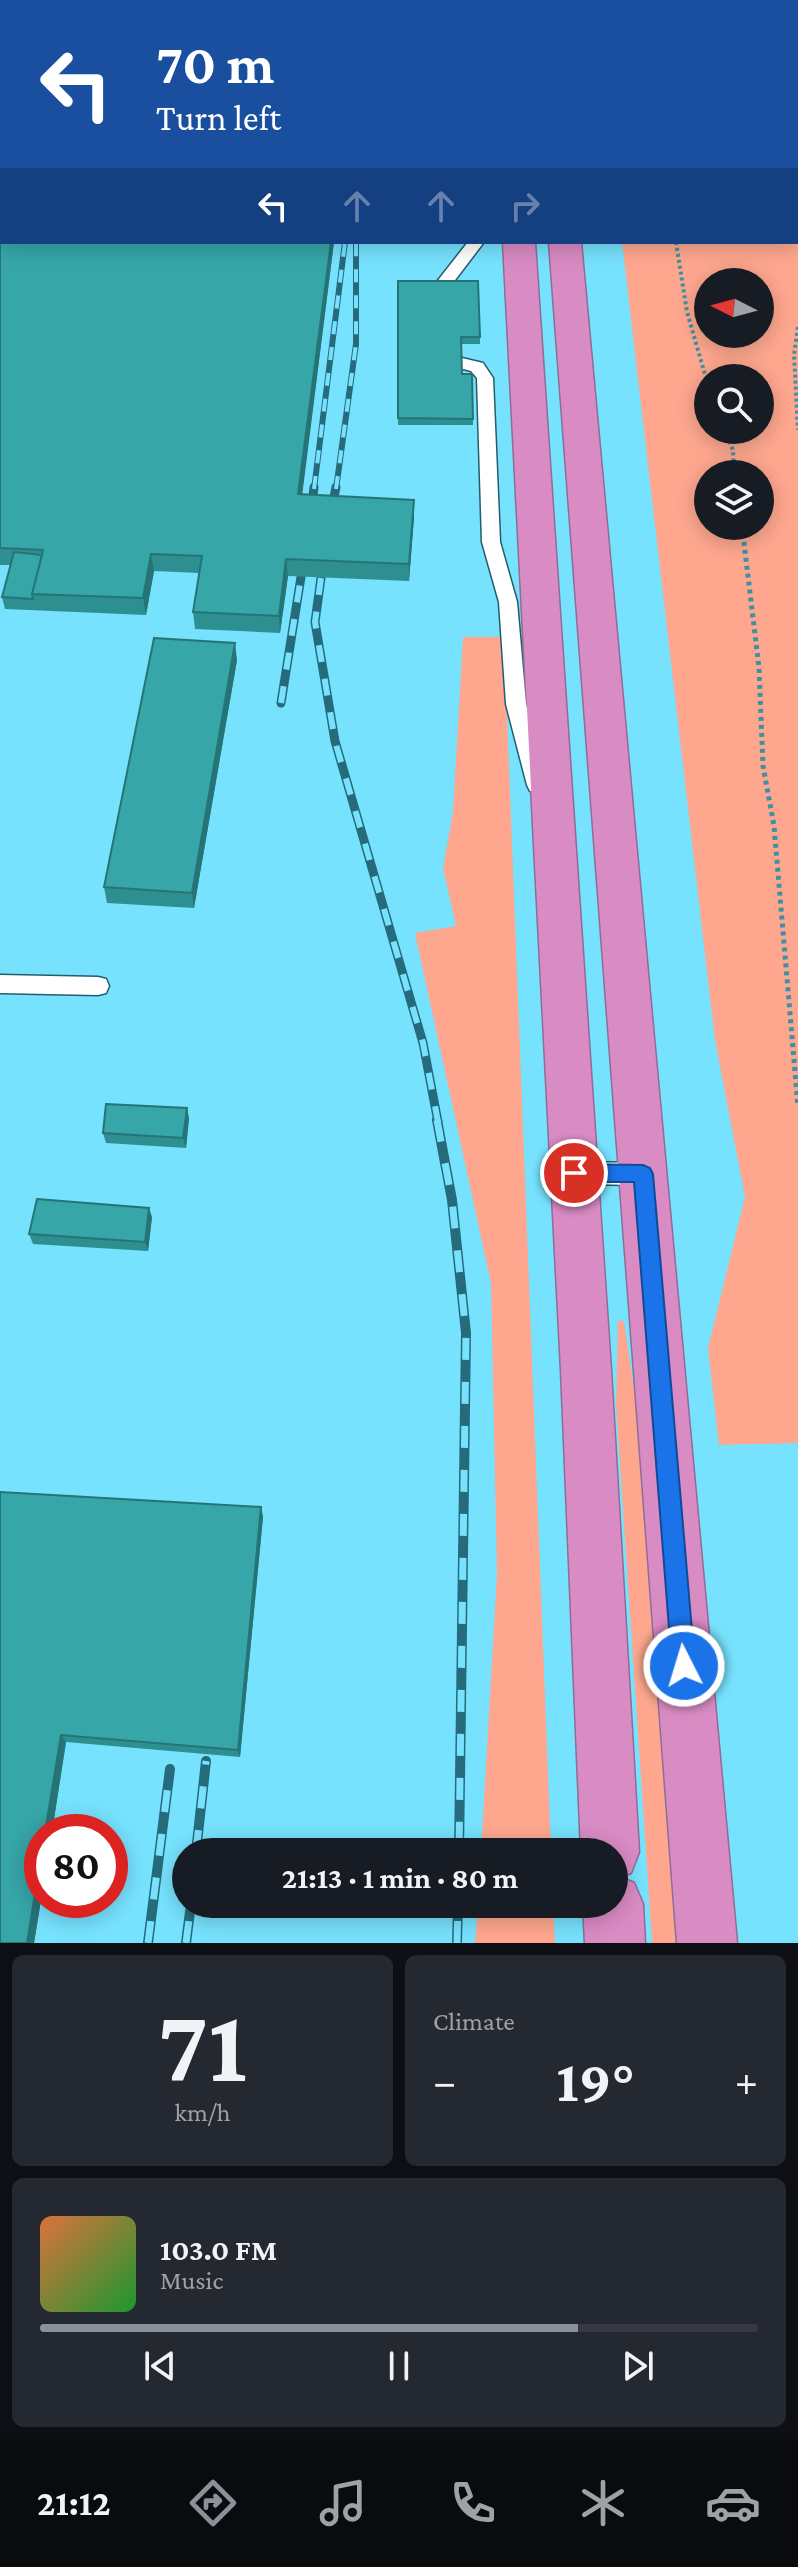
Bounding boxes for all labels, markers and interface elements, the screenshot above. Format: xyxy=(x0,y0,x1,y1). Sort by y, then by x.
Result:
icon: left xyxy=(24,32,128,136)
text: 70 m xyxy=(156,33,275,95)
text: Turn left xyxy=(156,98,281,138)
icon: left xyxy=(251,184,295,228)
icon: ahead xyxy=(335,184,379,228)
icon: ahead xyxy=(419,184,463,228)
icon: right xyxy=(503,184,547,228)
north arrow xyxy=(694,268,774,348)
map controls xyxy=(694,268,774,540)
button: search xyxy=(694,364,774,444)
button: layers xyxy=(694,460,774,540)
pin xyxy=(540,1139,608,1207)
icon: arrive xyxy=(552,1151,596,1195)
position arrow xyxy=(642,1624,726,1708)
speed limit sign: 80 xyxy=(24,1814,128,1918)
text: 21:13 · 1 min · 80 m xyxy=(282,1861,518,1894)
text: 71 xyxy=(158,1988,247,2103)
text: Climate xyxy=(433,2007,515,2036)
text: 19° xyxy=(556,2047,635,2114)
text: − xyxy=(433,2057,456,2105)
text: + xyxy=(735,2057,758,2105)
text: km/h xyxy=(174,2098,231,2127)
text: 103.0 FM xyxy=(160,2233,277,2266)
text: Music xyxy=(160,2266,223,2295)
icon: previous xyxy=(138,2344,182,2388)
icon: pause xyxy=(377,2344,421,2388)
icon: next xyxy=(616,2344,660,2388)
icon: directions xyxy=(185,2475,241,2531)
icon: music xyxy=(315,2475,371,2531)
icon: phone xyxy=(445,2475,501,2531)
icon: climate xyxy=(575,2475,631,2531)
icon: car xyxy=(705,2475,761,2531)
text: 21:12 xyxy=(37,2483,111,2523)

